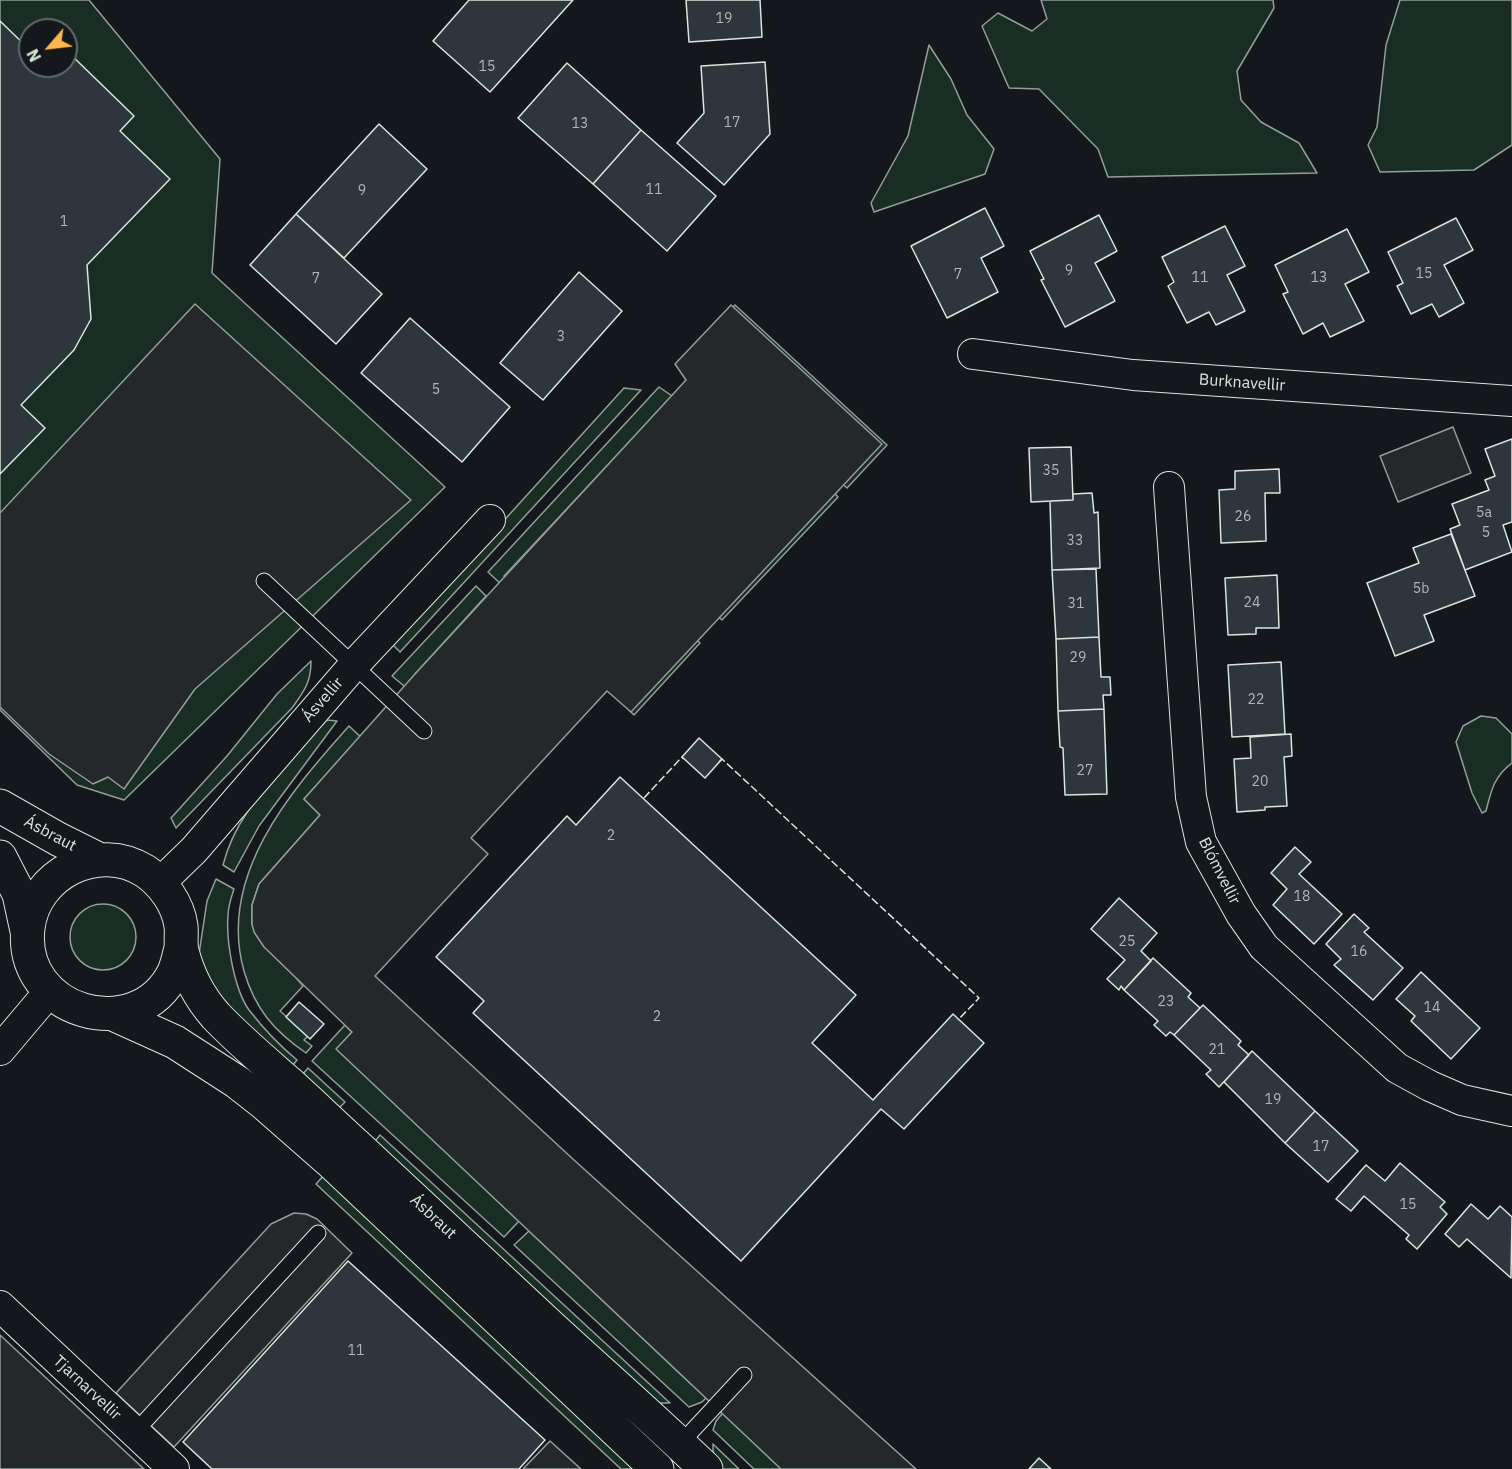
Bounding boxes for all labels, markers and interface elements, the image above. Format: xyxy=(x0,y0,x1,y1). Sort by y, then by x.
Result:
house number: 19 xyxy=(716,11,732,27)
north arrow xyxy=(18,18,78,78)
text: N xyxy=(22,46,45,65)
house number: 15 xyxy=(479,59,495,75)
house number: 17 xyxy=(724,115,740,131)
house number: 13 xyxy=(572,116,588,132)
house number: 11 xyxy=(646,182,662,198)
house number: 9 xyxy=(358,183,366,199)
house number: 1 xyxy=(60,214,68,230)
house number: 9 xyxy=(1065,263,1073,279)
house number: 15 xyxy=(1416,266,1432,282)
house number: 7 xyxy=(954,267,962,283)
house number: 11 xyxy=(1192,270,1208,286)
house number: 13 xyxy=(1311,270,1327,286)
house number: 7 xyxy=(312,271,320,287)
house number: 3 xyxy=(557,329,565,345)
street label: Burknavellir xyxy=(1198,370,1286,396)
house number: 5 xyxy=(432,382,440,398)
house number: 35 xyxy=(1043,463,1059,479)
house number: 5a xyxy=(1476,505,1492,521)
house number: 26 xyxy=(1235,509,1251,525)
house number: 5 xyxy=(1482,525,1490,541)
house number: 33 xyxy=(1067,533,1083,549)
house number: 5b xyxy=(1413,581,1429,597)
house number: 24 xyxy=(1244,595,1260,611)
house number: 31 xyxy=(1068,596,1084,612)
house number: 29 xyxy=(1070,650,1086,666)
street label: Ásvellir xyxy=(298,674,348,726)
house number: 22 xyxy=(1248,692,1264,708)
house number: 27 xyxy=(1077,763,1093,779)
house number: 20 xyxy=(1252,774,1268,790)
street label: Ásbraut xyxy=(21,812,79,856)
house number: 2 xyxy=(607,828,615,844)
street label: Blómvellir xyxy=(1194,834,1244,908)
house number: 18 xyxy=(1294,889,1310,905)
house number: 25 xyxy=(1119,934,1135,950)
house number: 16 xyxy=(1351,944,1367,960)
house number: 23 xyxy=(1158,994,1174,1010)
house number: 14 xyxy=(1424,1000,1440,1016)
house number: 2 xyxy=(653,1009,661,1025)
house number: 21 xyxy=(1209,1042,1225,1058)
house number: 19 xyxy=(1265,1092,1281,1108)
house number: 17 xyxy=(1313,1139,1329,1155)
street label: Ásbraut xyxy=(406,1191,460,1243)
house number: 15 xyxy=(1400,1197,1416,1213)
house number: 11 xyxy=(348,1343,364,1359)
street label: Tjarnarvellir xyxy=(49,1352,125,1424)

